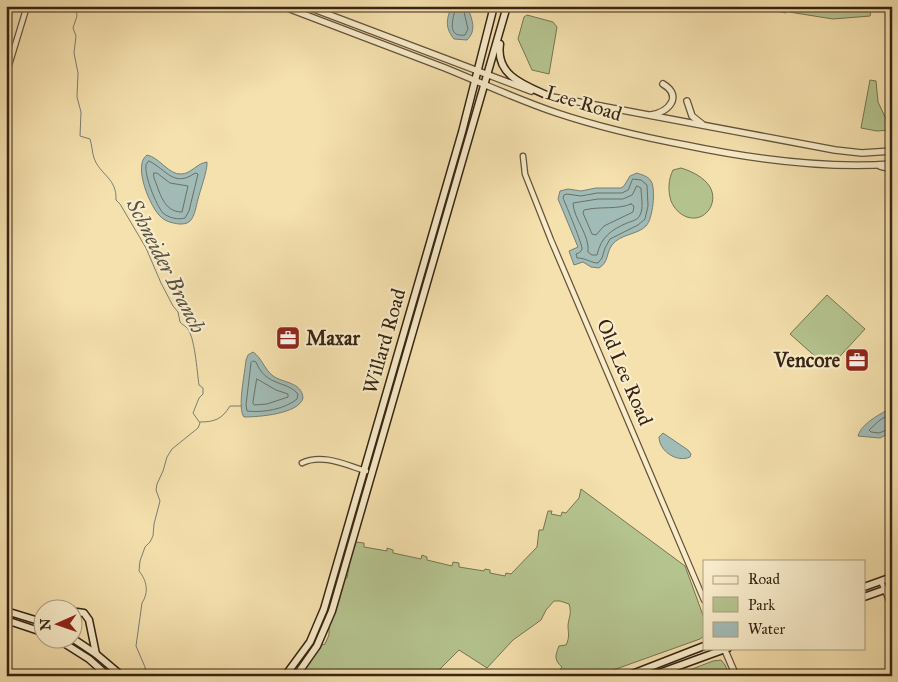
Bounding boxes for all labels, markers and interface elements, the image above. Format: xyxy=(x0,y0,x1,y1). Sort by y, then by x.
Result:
street label: Lee Road xyxy=(543,80,625,126)
water label: Schneider Branch xyxy=(120,194,211,338)
street label: Willard Road xyxy=(358,286,410,396)
street label: Old Lee Road xyxy=(592,315,658,429)
office icon: Maxar xyxy=(275,325,301,351)
place label: Maxar xyxy=(306,326,360,350)
office icon: Vencore xyxy=(844,347,870,373)
place label: Vencore xyxy=(773,348,841,372)
legend xyxy=(703,560,866,650)
text: Road xyxy=(748,570,780,588)
text: Park xyxy=(748,596,775,614)
north arrow xyxy=(32,600,82,650)
text: N xyxy=(37,618,54,631)
text: Water xyxy=(748,620,785,638)

